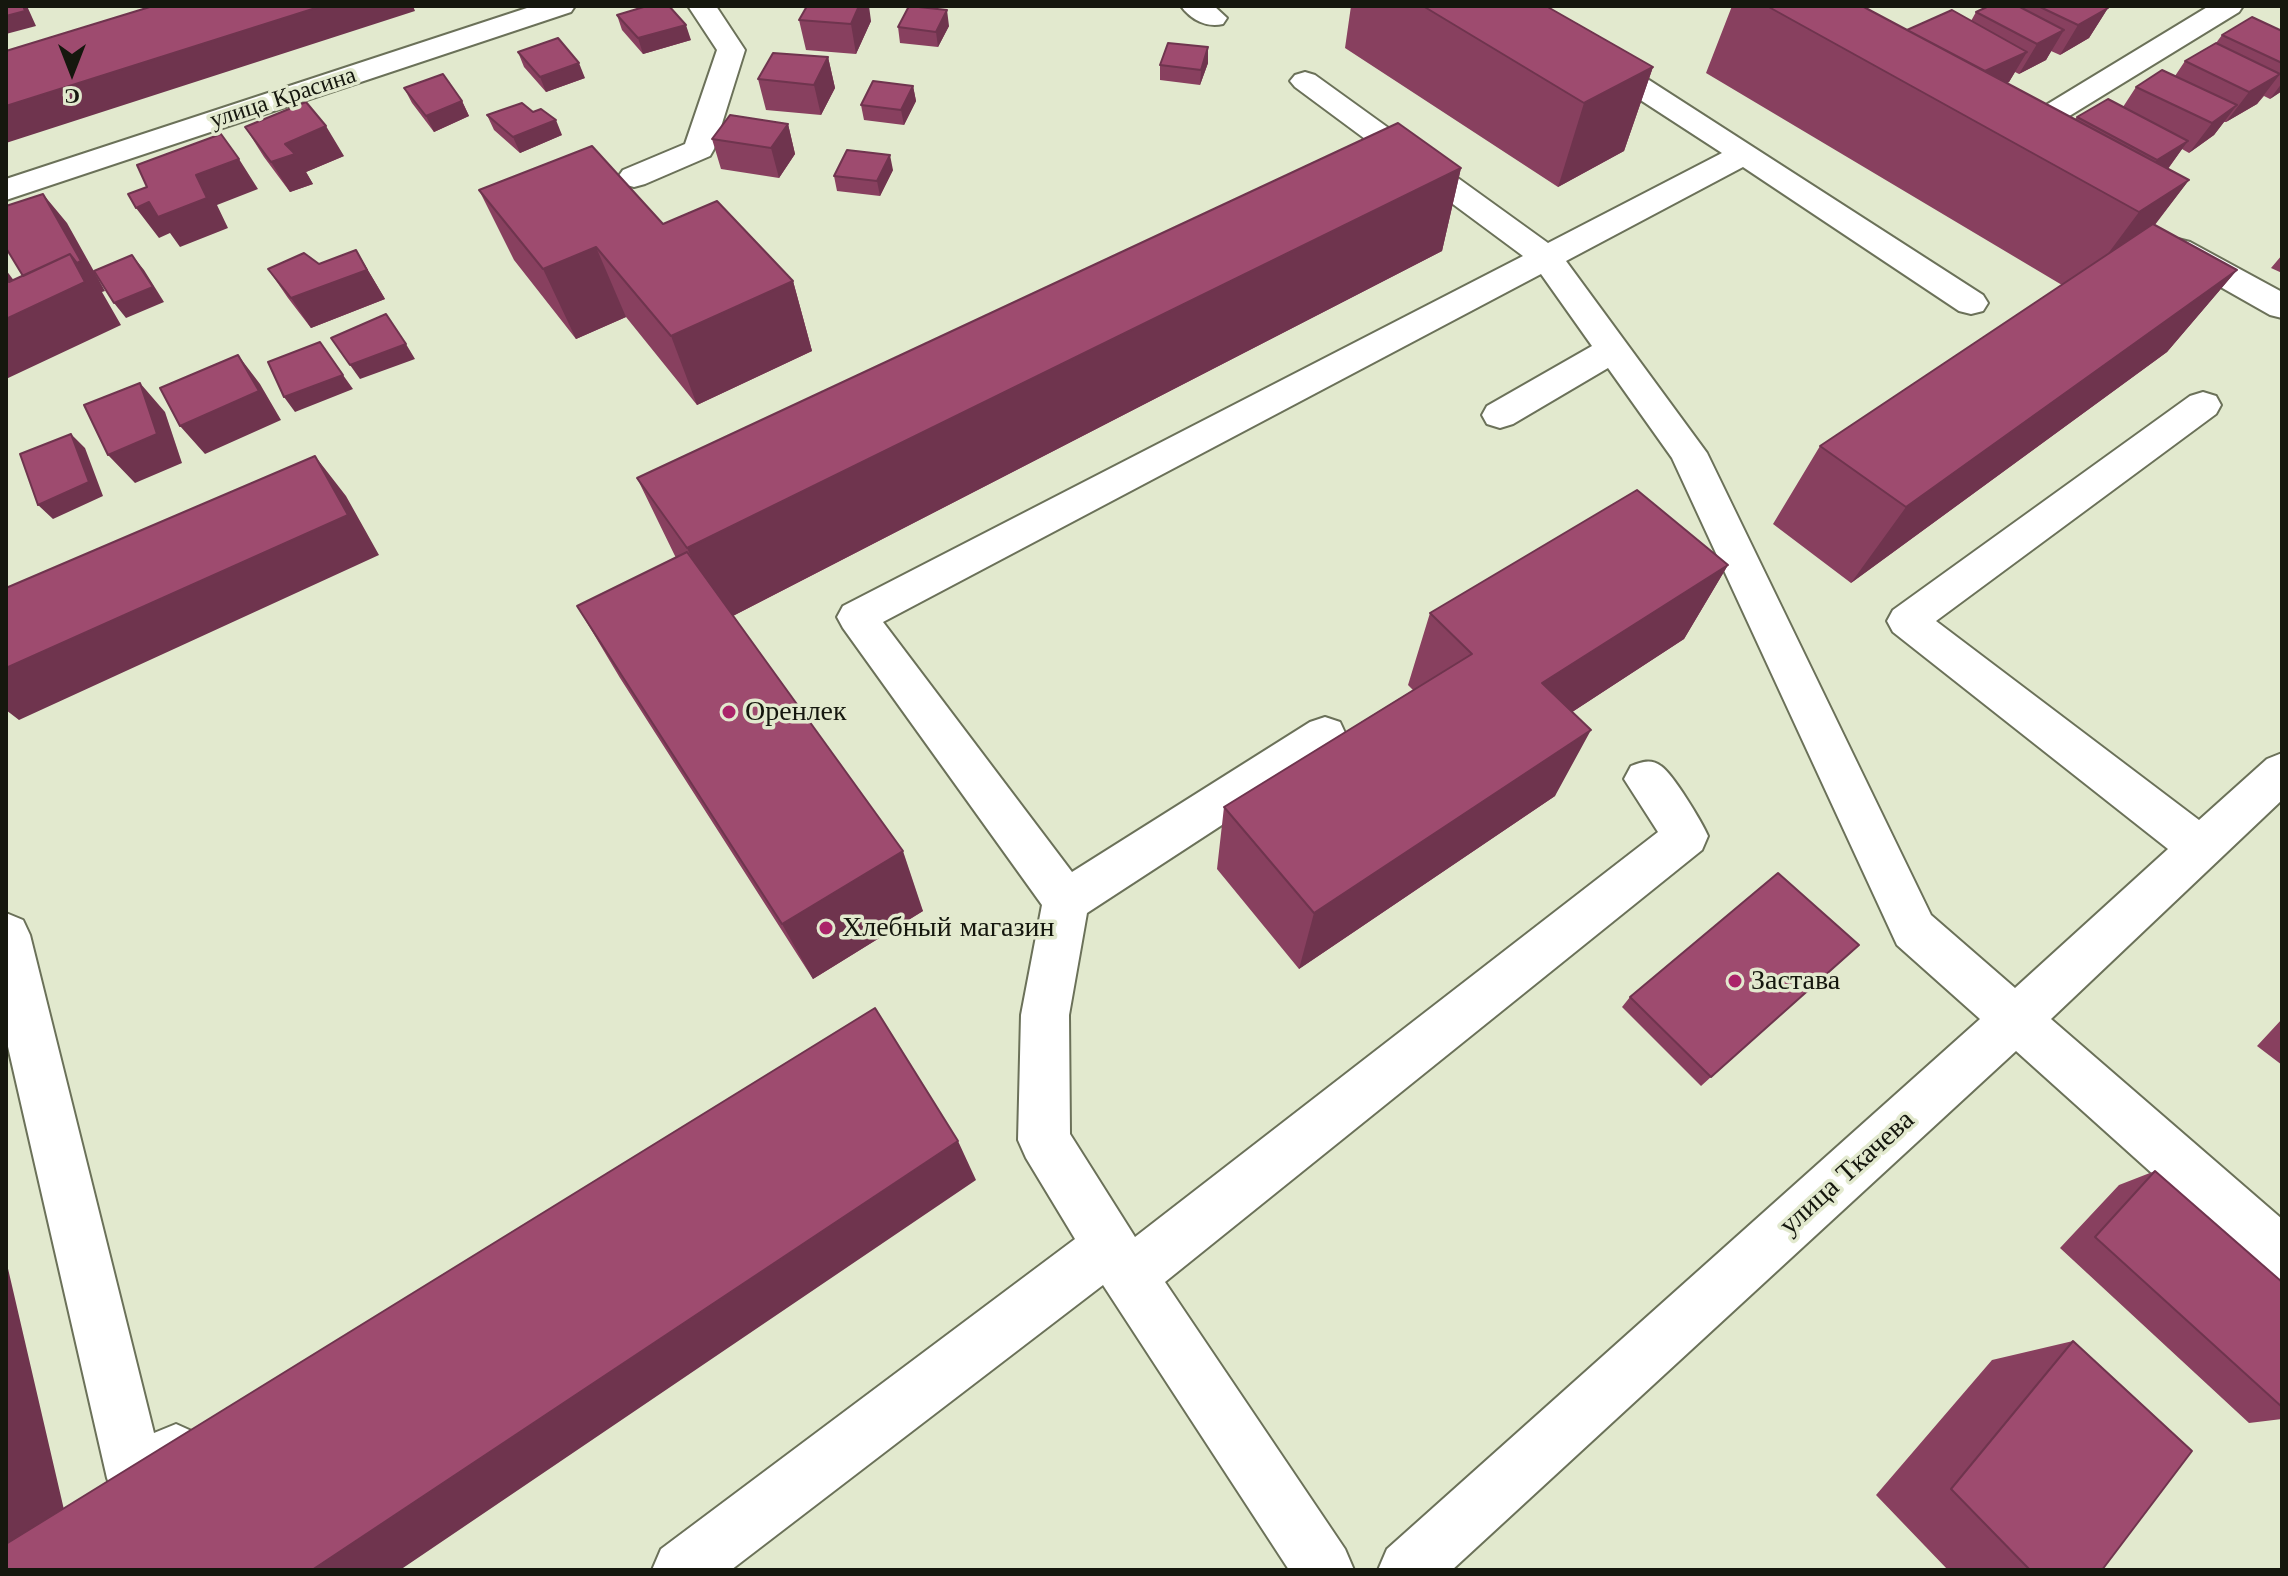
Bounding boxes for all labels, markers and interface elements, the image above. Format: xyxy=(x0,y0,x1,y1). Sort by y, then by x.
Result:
north arrow xyxy=(32,32,112,112)
street label: улица Красина xyxy=(206,61,360,135)
text: С xyxy=(64,83,80,110)
place label: Оренлек xyxy=(745,695,847,729)
marker: Оренлек xyxy=(720,703,738,721)
place label: Хлебный магазин xyxy=(842,911,1055,945)
marker: Хлебный магазин xyxy=(817,919,835,937)
place label: Застава xyxy=(1751,964,1840,998)
marker: Застава xyxy=(1726,972,1744,990)
street label: улица Ткачева xyxy=(1773,1104,1921,1242)

